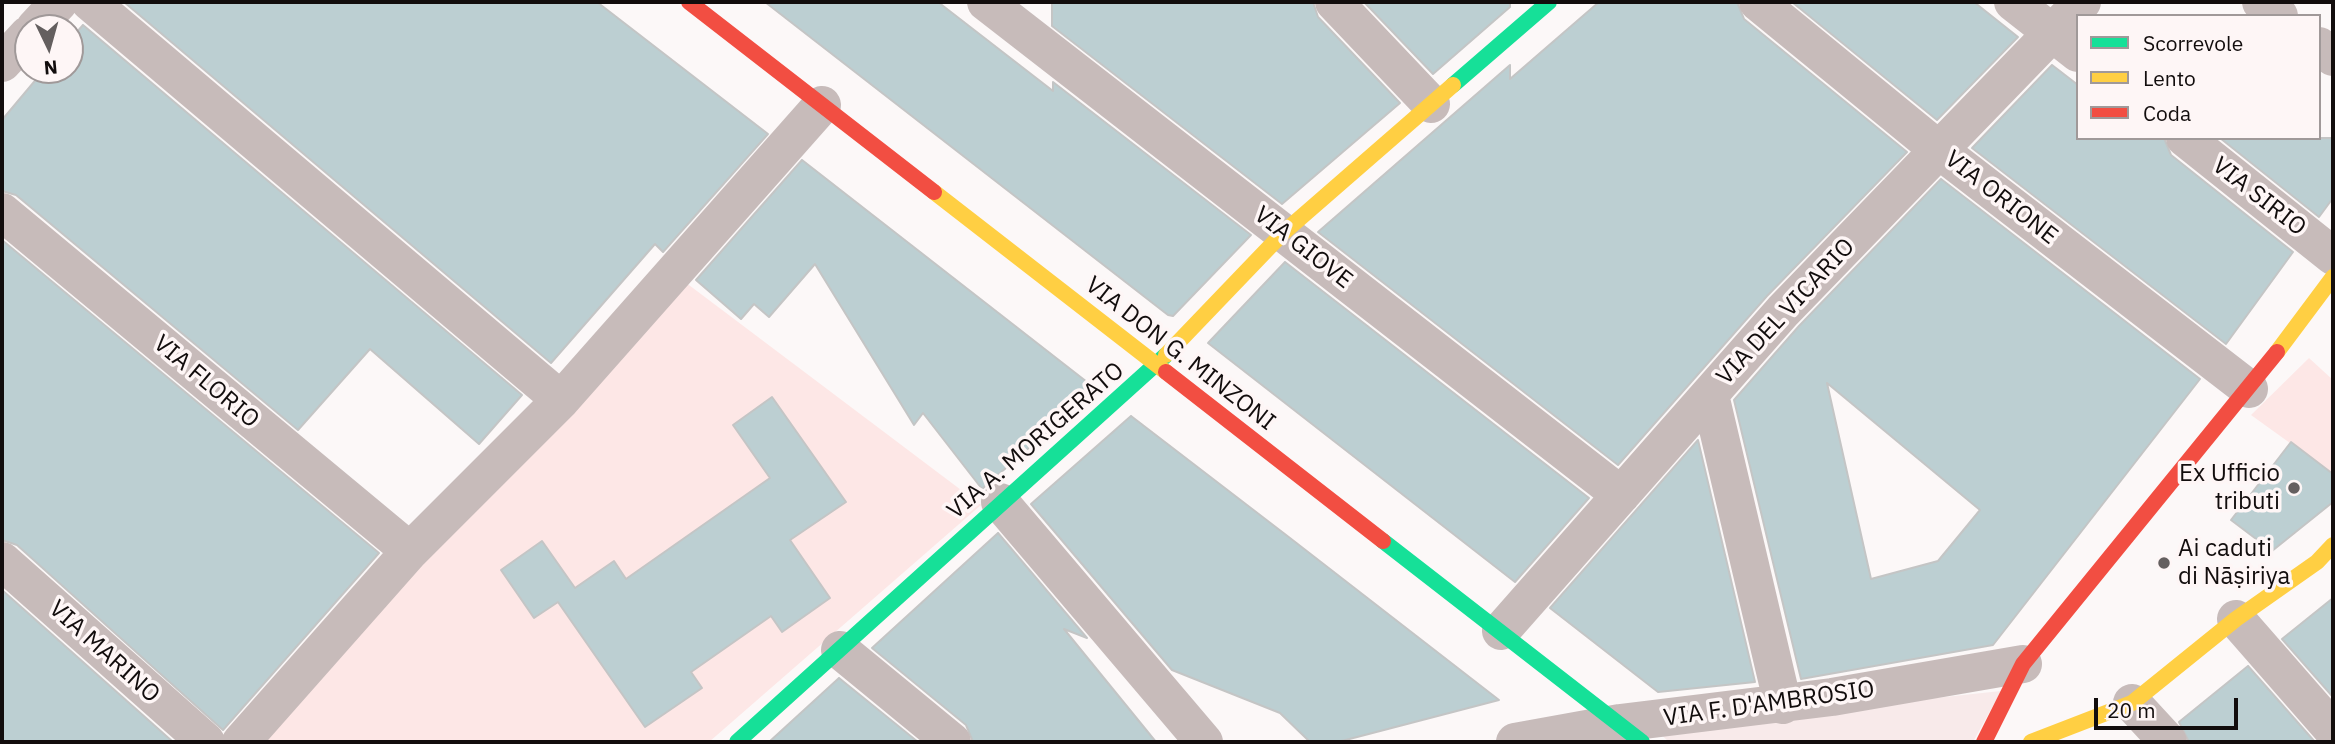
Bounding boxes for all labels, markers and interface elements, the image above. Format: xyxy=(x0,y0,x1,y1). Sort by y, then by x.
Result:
north arrow xyxy=(14,14,84,84)
legend xyxy=(2076,14,2321,140)
text: Scorrevole xyxy=(2143,29,2243,57)
text: N xyxy=(43,55,59,80)
text: Lento xyxy=(2143,64,2196,92)
text: Coda xyxy=(2143,99,2191,127)
street label: VIA ORIONE xyxy=(1939,145,2063,251)
street label: VIA SIRIO xyxy=(2206,152,2312,242)
street label: VIA GIOVE xyxy=(1248,201,1358,295)
street label: VIA DEL VICARIO xyxy=(1711,233,1861,391)
street label: VIA DON G. MINZONI xyxy=(1079,271,1281,437)
street label: VIA FLORIO xyxy=(147,330,265,434)
street label: VIA A. MORIGERATO xyxy=(942,356,1130,526)
place label: Ex Ufficio tributi xyxy=(2179,460,2280,516)
marker: Ex Ufficio tributi xyxy=(2286,480,2302,496)
place label: Ai caduti di Nāṣiriya xyxy=(2178,535,2290,591)
marker: Ai caduti di Nāṣiriya xyxy=(2156,555,2172,571)
street label: VIA MARINO xyxy=(43,595,165,709)
street label: VIA F. D'AMBROSIO xyxy=(1662,675,1876,733)
scale bar xyxy=(2097,684,2240,728)
text: 20 m xyxy=(2107,696,2156,724)

